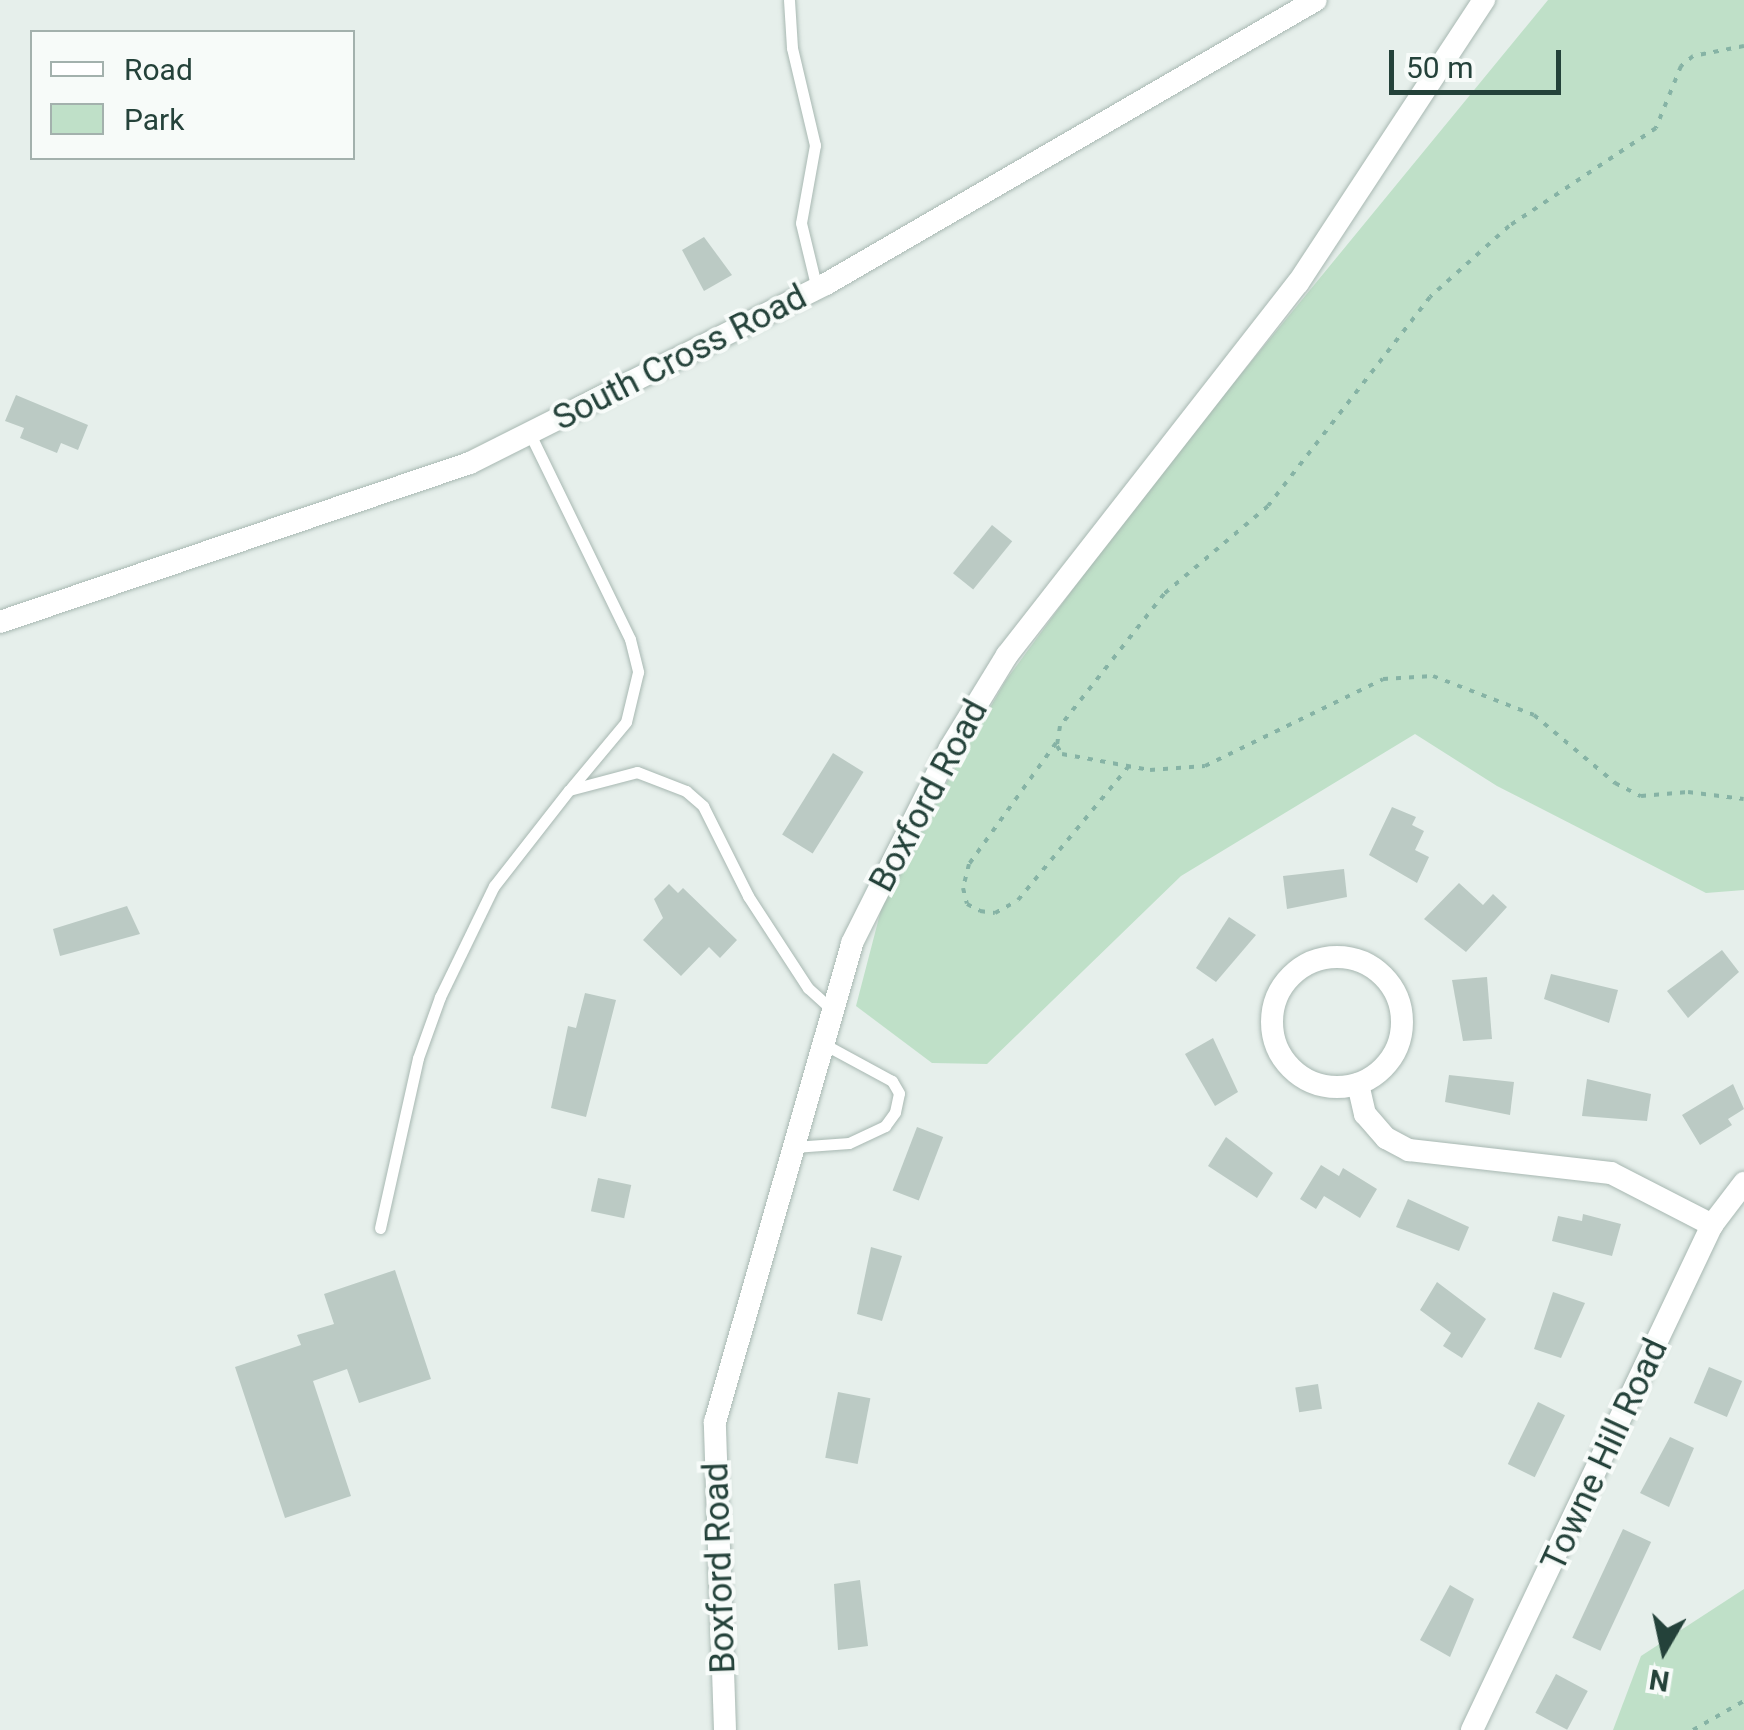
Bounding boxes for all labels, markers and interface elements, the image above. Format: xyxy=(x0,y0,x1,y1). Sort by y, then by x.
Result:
legend xyxy=(30,30,355,160)
scale bar xyxy=(1394,30,1566,92)
text: 50 m xyxy=(1406,50,1473,85)
text: Road xyxy=(124,52,193,87)
text: Park xyxy=(124,102,184,137)
street label: South Cross Road xyxy=(546,276,814,440)
street label: Boxford Road xyxy=(861,693,997,899)
street label: Towne Hill Road xyxy=(1533,1332,1677,1578)
street label: Boxford Road xyxy=(695,1462,745,1674)
north arrow xyxy=(1614,1600,1714,1700)
text: N xyxy=(1647,1662,1672,1698)

